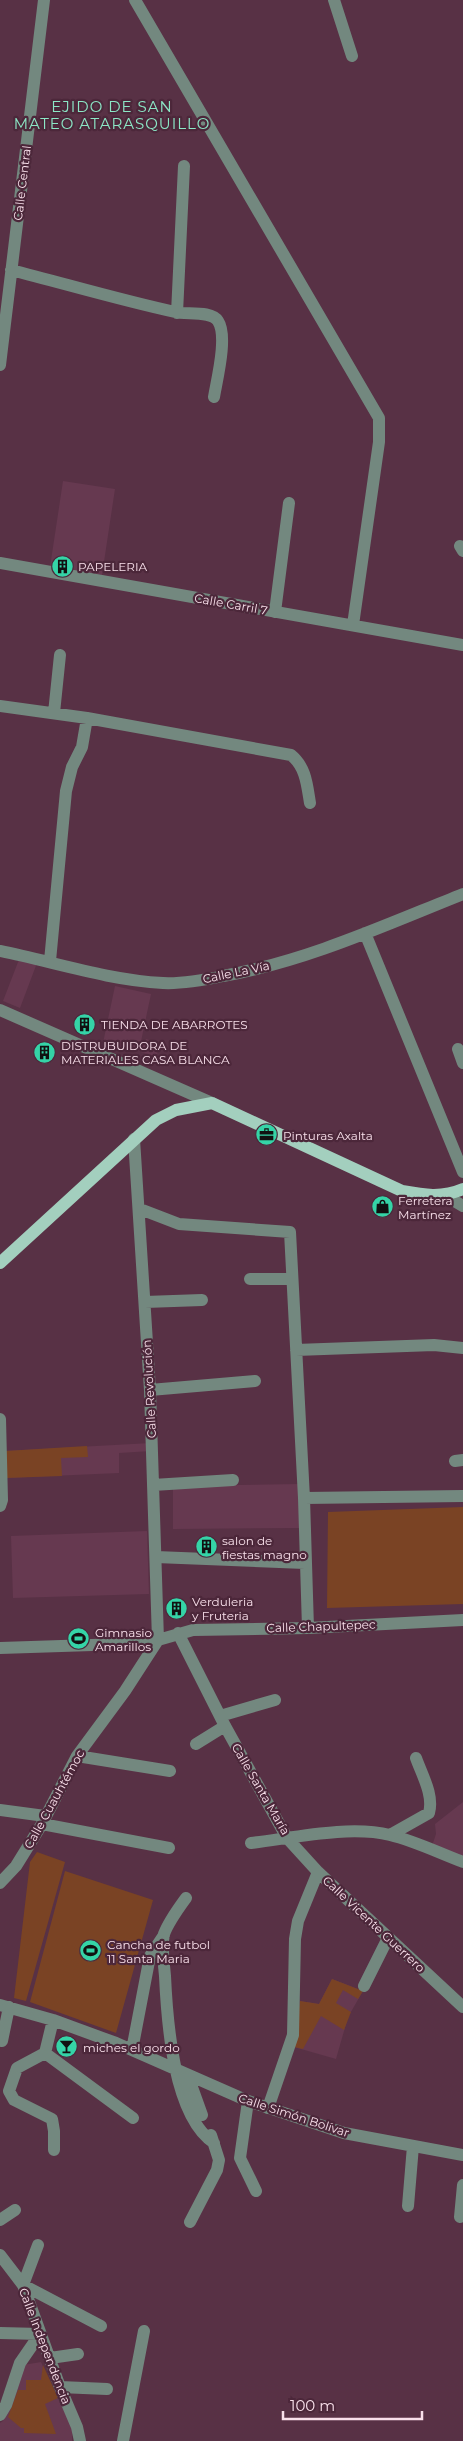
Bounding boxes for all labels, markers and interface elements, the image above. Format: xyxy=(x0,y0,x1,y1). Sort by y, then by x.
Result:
district label: EJIDO DE SAN MATEO ATARASQUILLO xyxy=(14,97,210,133)
street label: Calle Central xyxy=(10,145,34,221)
building icon: PAPELERIA xyxy=(50,554,74,578)
place label: PAPELERIA xyxy=(78,559,148,574)
street label: Calle Carril 7 xyxy=(193,590,269,618)
street label: Calle La Vía xyxy=(201,958,271,986)
building icon: TIENDA DE ABARROTES xyxy=(73,1012,97,1036)
place label: TIENDA DE ABARROTES xyxy=(101,1017,248,1032)
place label: DISTRUBUIDORA DE MATERIALES CASA BLANCA xyxy=(61,1038,230,1067)
building icon: DISTRUBUIDORA DE MATERIALES CASA BLANCA xyxy=(33,1040,57,1064)
office icon: Pinturas Axalta xyxy=(255,1123,279,1147)
place label: Pinturas Axalta xyxy=(283,1128,373,1143)
place label: Ferretera Martínez xyxy=(398,1193,453,1222)
shop icon: Ferretera Martínez xyxy=(370,1195,394,1219)
street label: Calle Revolución xyxy=(139,1339,159,1439)
place label: salon de fiestas magno xyxy=(222,1533,307,1562)
building icon: salon de fiestas magno xyxy=(194,1535,218,1559)
place label: Verduleria y Fruteria xyxy=(191,1594,253,1623)
building icon: Verduleria y Fruteria xyxy=(164,1596,188,1620)
street label: Calle Chapultepec xyxy=(266,1617,376,1635)
place label: Gimnasio Amarillos xyxy=(95,1625,152,1654)
sports icon: Gimnasio Amarillos xyxy=(67,1627,91,1651)
street label: Calle Santa María xyxy=(229,1741,293,1837)
street label: Calle Cuauhtémoc xyxy=(21,1747,88,1851)
street label: Calle Vicente Guerrero xyxy=(320,1873,428,1975)
place label: Cancha de futbol 11 Santa Maria xyxy=(107,1937,210,1966)
sports icon: Cancha de futbol 11 Santa Maria xyxy=(79,1939,103,1963)
bar icon: miches el gordo xyxy=(55,2035,79,2059)
place label: miches el gordo xyxy=(83,2040,180,2055)
street label: Calle Simón Bolívar xyxy=(237,2090,351,2140)
street label: Calle Independencia xyxy=(16,2286,74,2406)
scale bar xyxy=(283,2388,422,2420)
text: 100 m xyxy=(290,2396,335,2415)

